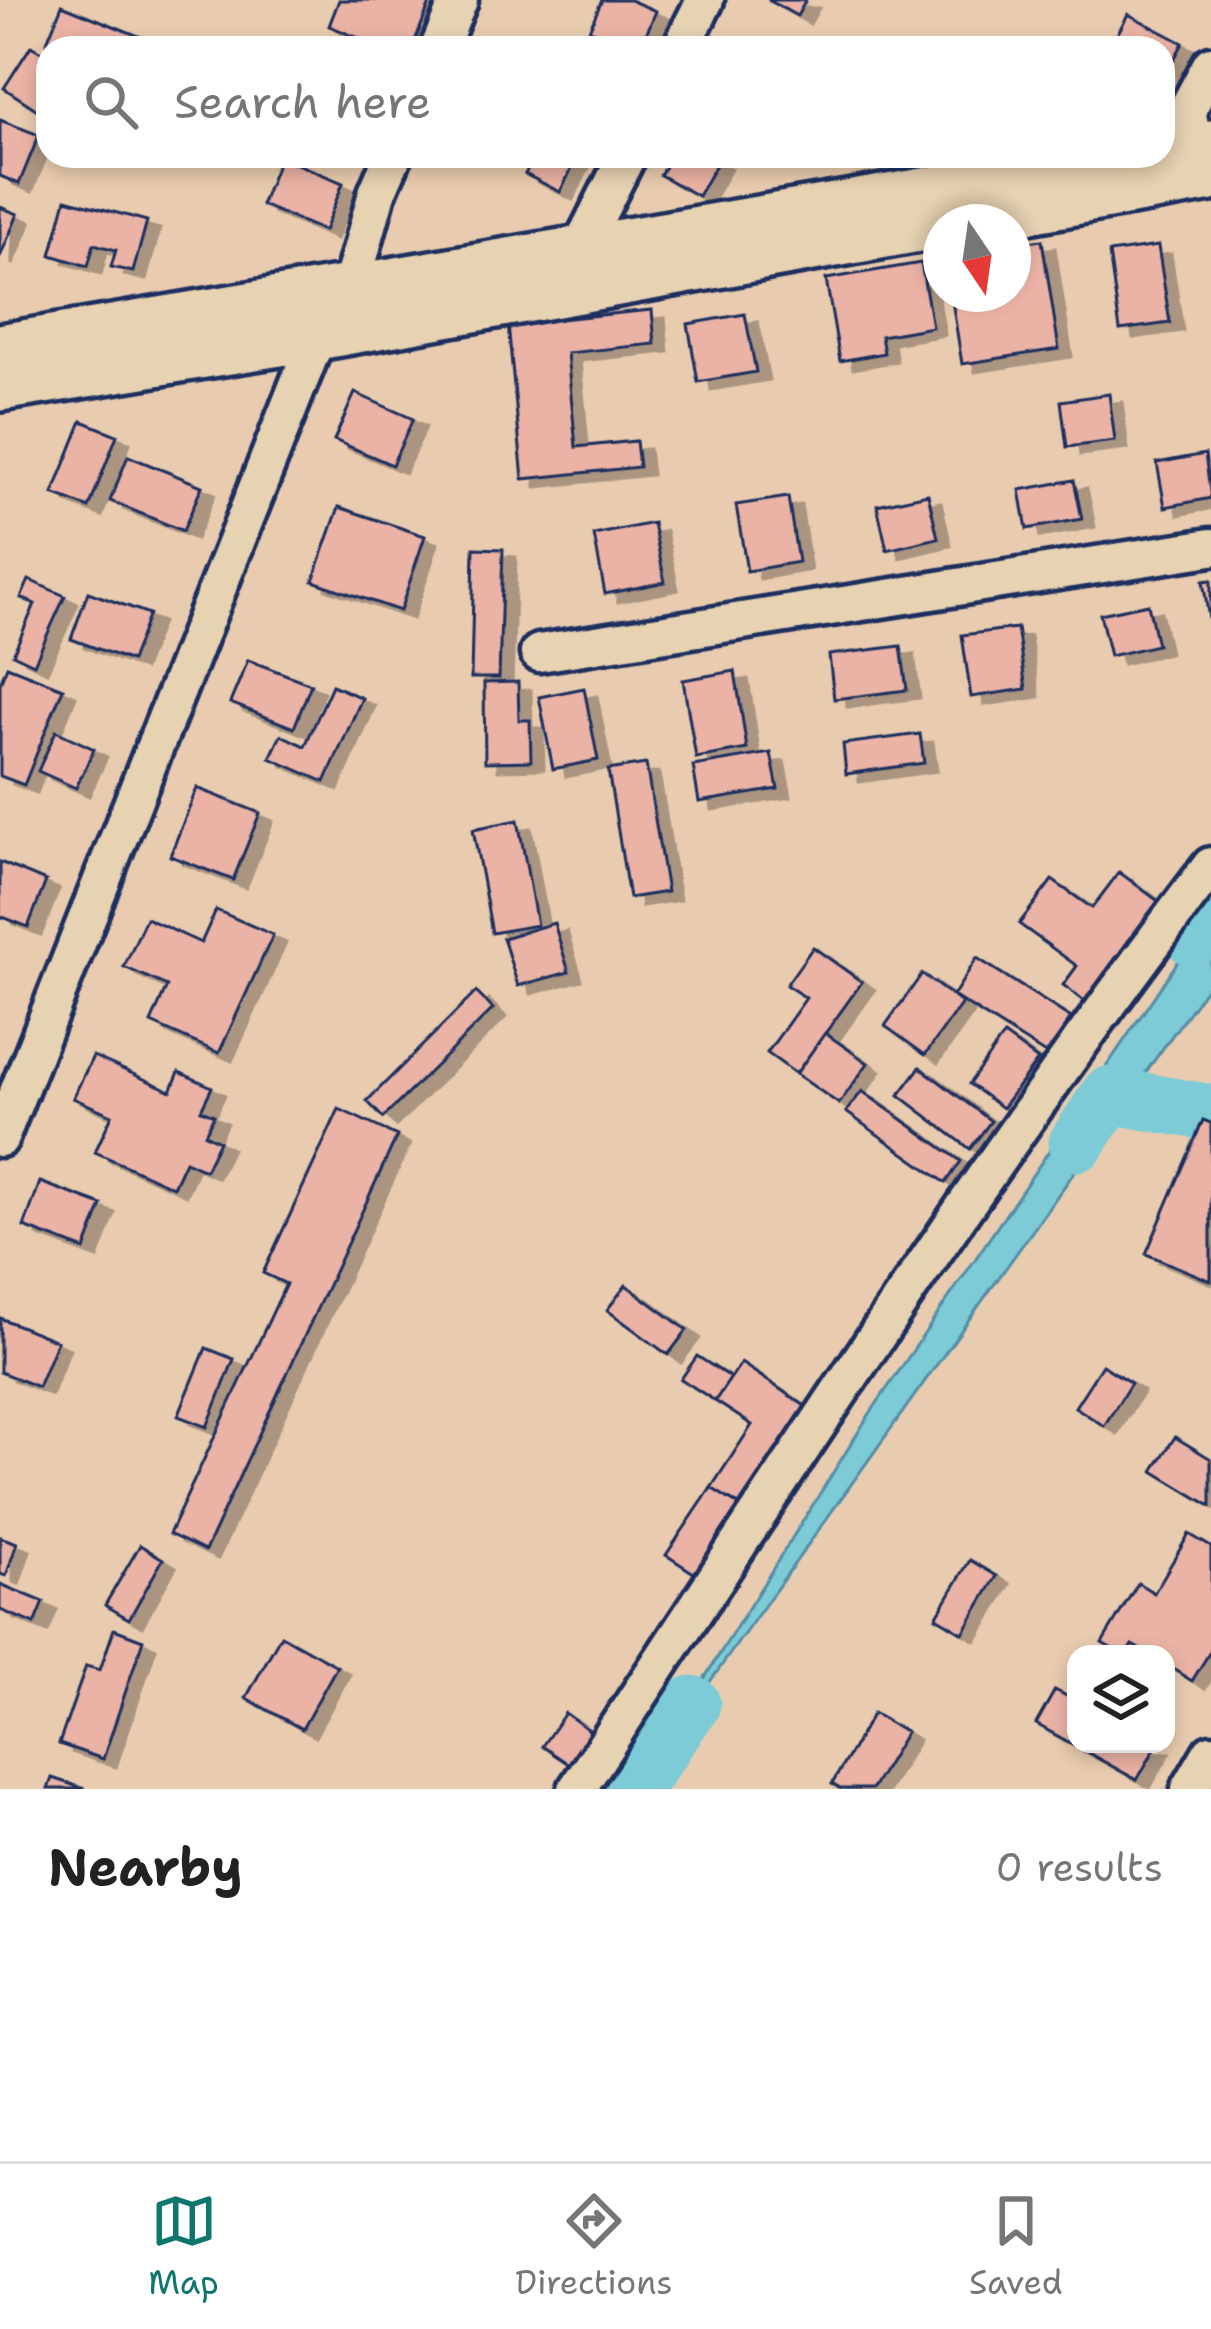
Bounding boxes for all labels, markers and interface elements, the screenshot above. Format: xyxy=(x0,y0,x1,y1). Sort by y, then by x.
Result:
search box xyxy=(36,36,1175,168)
icon: search xyxy=(78,69,144,135)
text: Search here xyxy=(174,72,431,132)
north arrow xyxy=(923,204,1031,312)
map controls xyxy=(1067,1645,1175,1753)
button: layers xyxy=(1067,1645,1175,1753)
text: Nearby xyxy=(48,1833,243,1901)
text: 0 results xyxy=(996,1841,1163,1893)
tab: Map xyxy=(148,2188,219,2305)
tab: Directions xyxy=(515,2188,673,2305)
tab: Saved xyxy=(969,2188,1063,2305)

